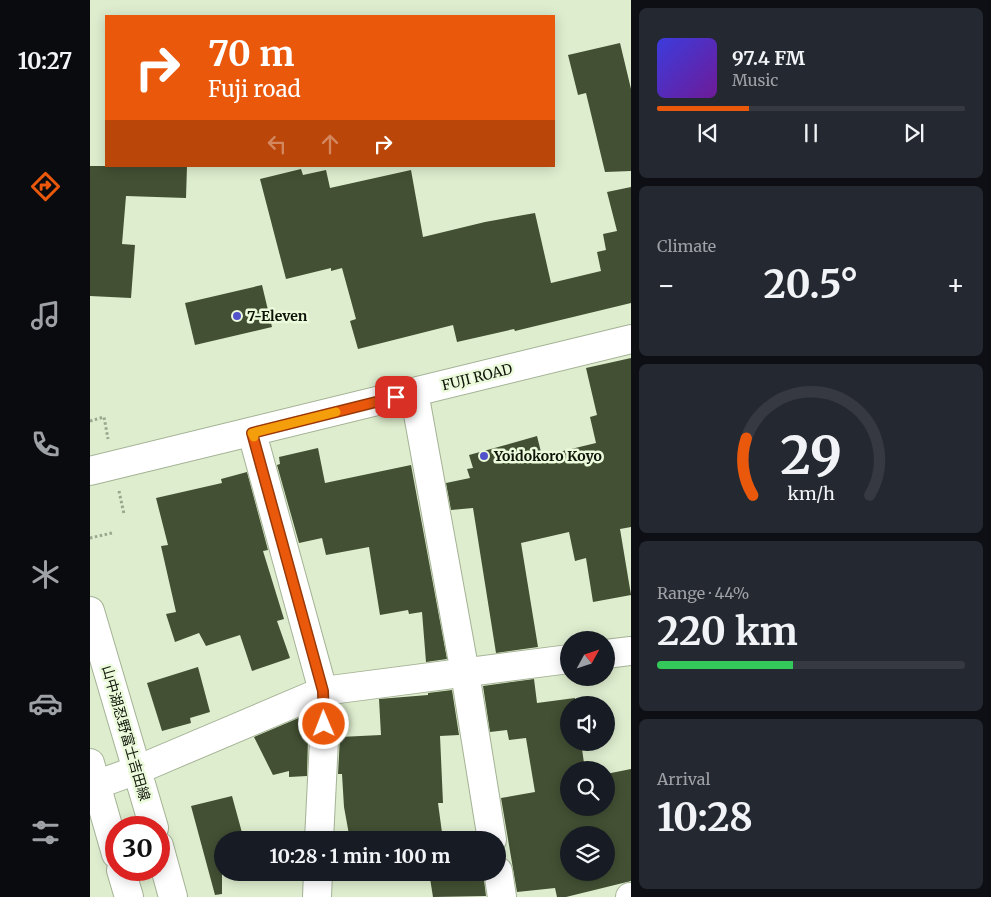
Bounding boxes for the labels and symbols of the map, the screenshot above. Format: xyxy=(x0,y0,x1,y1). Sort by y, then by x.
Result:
place label: 7-Eleven xyxy=(247,307,308,325)
marker: 7-Eleven xyxy=(231,310,243,322)
street label: FUJI ROAD xyxy=(440,359,515,394)
pin xyxy=(375,376,417,418)
place label: Yoidokoro Koyo xyxy=(493,447,602,465)
marker: Yoidokoro Koyo xyxy=(478,450,490,462)
north arrow xyxy=(560,631,615,686)
street label: 山中湖忍野富士吉田線 xyxy=(98,663,154,803)
position arrow xyxy=(297,697,349,749)
speed limit sign: 30 xyxy=(105,816,170,881)

